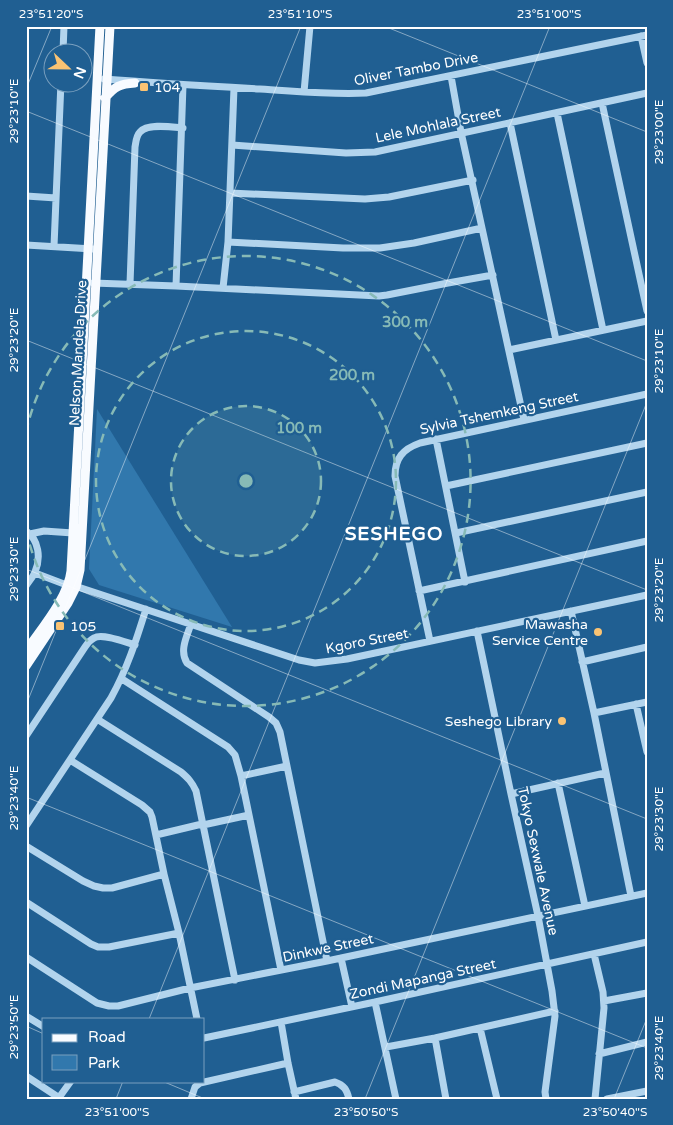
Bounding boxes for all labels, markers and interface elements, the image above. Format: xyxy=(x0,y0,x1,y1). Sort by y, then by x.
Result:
text: 23°51'20"S xyxy=(19,7,83,21)
text: 23°51'10"S xyxy=(268,7,332,21)
text: 23°51'00"S xyxy=(517,7,581,21)
north arrow xyxy=(42,42,92,92)
street label: Oliver Tambo Drive xyxy=(353,49,480,89)
text: N xyxy=(70,64,90,81)
text: 29°23'10"E xyxy=(7,78,21,144)
place label: 104 xyxy=(154,79,181,96)
marker: 104 xyxy=(138,81,150,93)
text: 29°23'00"E xyxy=(652,99,666,165)
street label: Lele Mohlala Street xyxy=(374,103,503,147)
street label: Nelson Mandela Drive xyxy=(66,280,90,426)
text: 29°23'20"E xyxy=(7,307,21,373)
text: 300 m xyxy=(382,313,428,331)
text: 29°23'10"E xyxy=(652,328,666,394)
text: 200 m xyxy=(329,366,375,384)
street label: Sylvia Tshemkeng Street xyxy=(418,388,580,438)
text: 100 m xyxy=(276,419,322,437)
centre of rings xyxy=(237,472,255,490)
district label: SESHEGO xyxy=(345,523,443,545)
text: 29°23'30"E xyxy=(7,536,21,602)
text: 29°23'20"E xyxy=(652,557,666,623)
place label: Mawasha Service Centre xyxy=(492,616,588,649)
place label: 105 xyxy=(70,618,96,635)
marker: 105 xyxy=(54,620,66,632)
street label: Kgoro Street xyxy=(324,625,411,657)
marker: Mawasha Service Centre xyxy=(592,626,604,638)
place label: Seshego Library xyxy=(445,713,552,730)
marker: Seshego Library xyxy=(556,715,568,727)
text: 29°23'40"E xyxy=(7,765,21,831)
street label: Tokyo Sexwale Avenue xyxy=(514,785,562,937)
text: 29°23'30"E xyxy=(652,786,666,852)
street label: Dinkwe Street xyxy=(281,930,376,966)
street label: Zondi Mapanga Street xyxy=(348,955,498,1003)
text: 29°23'50"E xyxy=(7,994,21,1060)
text: 29°23'40"E xyxy=(652,1015,666,1081)
legend xyxy=(42,1018,205,1082)
text: Road xyxy=(88,1028,126,1046)
text: Park xyxy=(88,1054,120,1072)
text: 23°51'00"S xyxy=(85,1105,149,1119)
text: 23°50'50"S xyxy=(334,1105,398,1119)
text: 23°50'40"S xyxy=(583,1105,647,1119)

